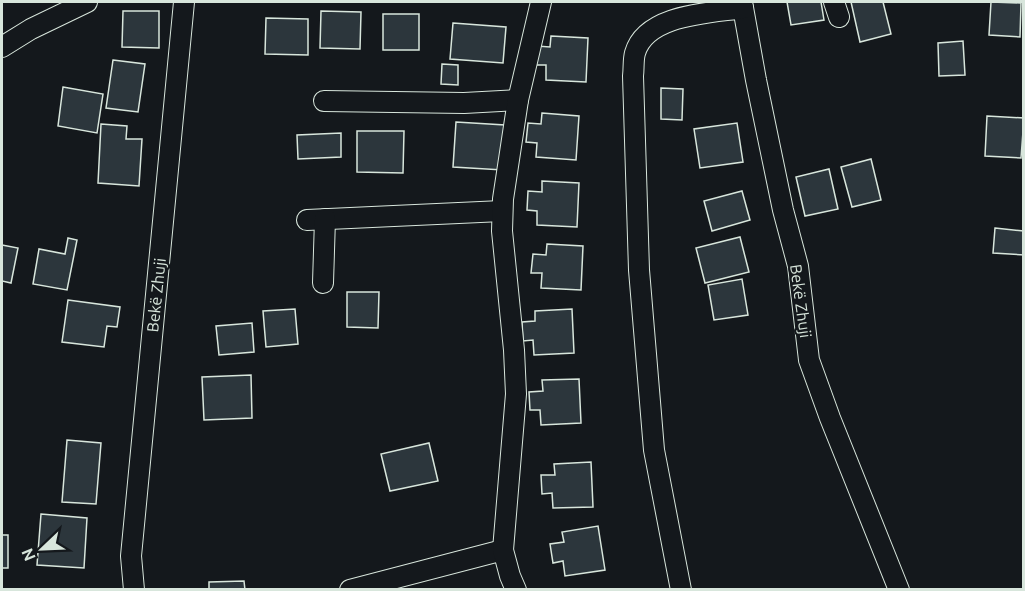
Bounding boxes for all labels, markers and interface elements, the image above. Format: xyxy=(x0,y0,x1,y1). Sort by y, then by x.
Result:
street label: Bekë Zhuji xyxy=(143,257,169,333)
street label: Bekë Zhuji xyxy=(787,263,815,339)
north arrow xyxy=(12,519,72,579)
text: N xyxy=(18,546,39,564)

